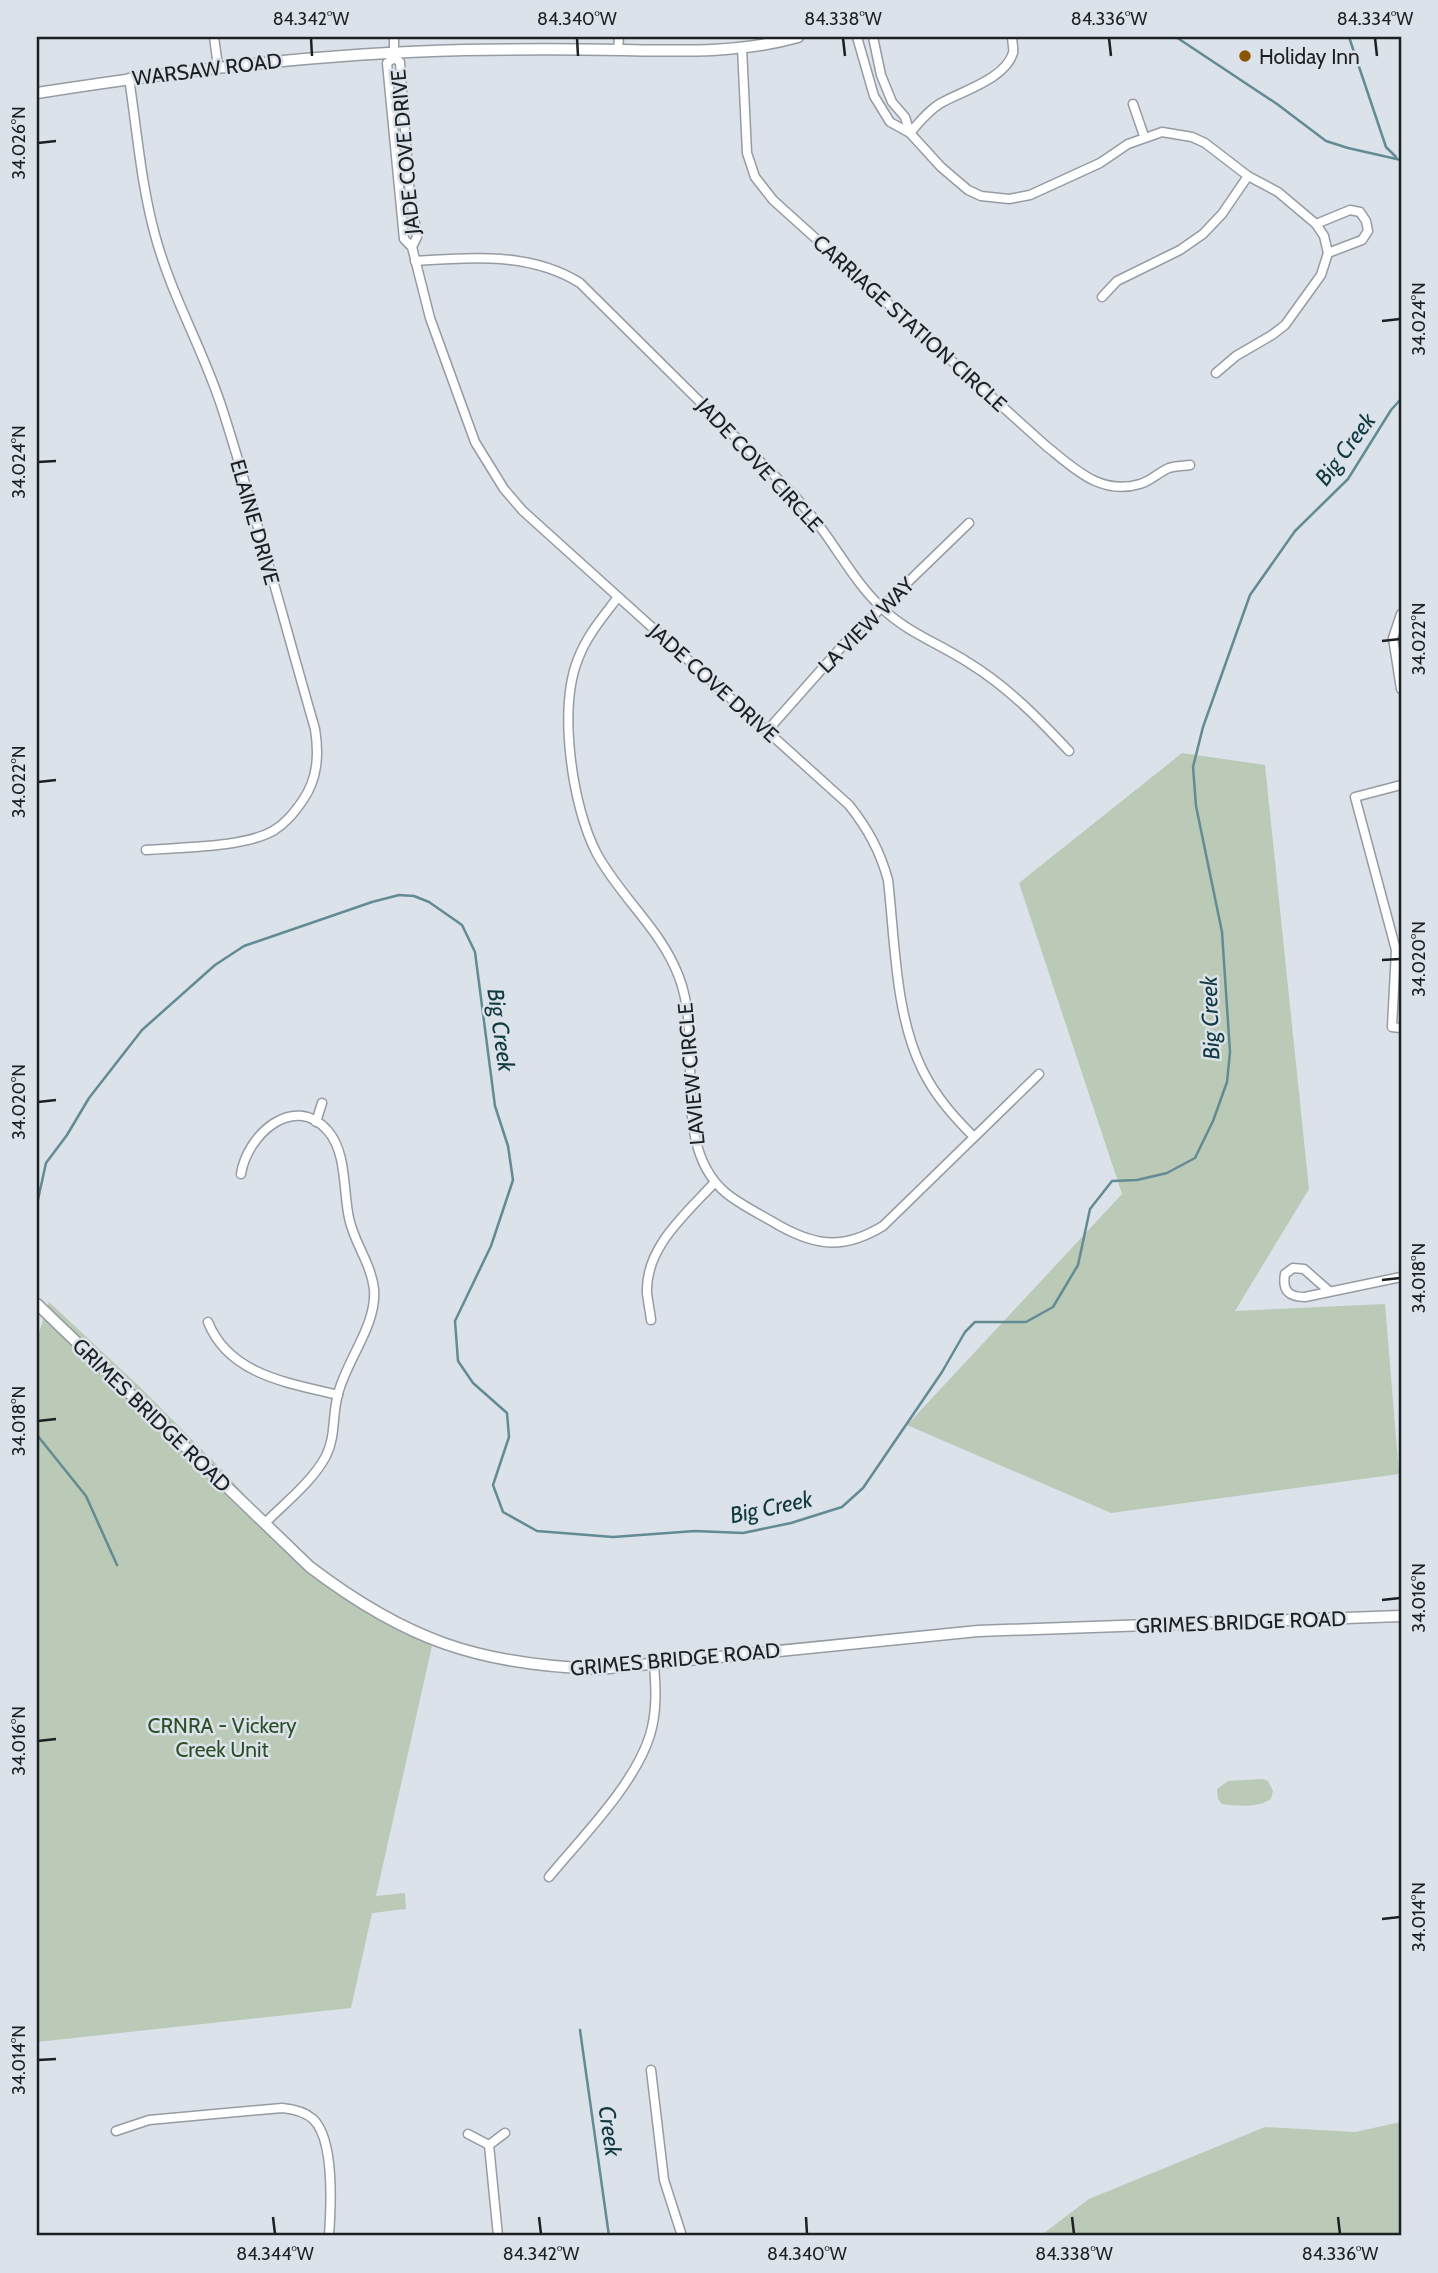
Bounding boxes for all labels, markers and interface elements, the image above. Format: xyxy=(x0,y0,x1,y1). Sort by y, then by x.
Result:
text: 84.342°W xyxy=(273,8,349,30)
text: 84.340°W xyxy=(537,8,617,30)
text: 84.338°W xyxy=(804,8,882,30)
text: 84.336°W xyxy=(1071,8,1147,30)
text: 84.334°W xyxy=(1337,8,1413,30)
place label: Holiday Inn xyxy=(1259,44,1360,69)
street label: WARSAW ROAD xyxy=(131,47,283,91)
marker: Holiday Inn xyxy=(1237,48,1253,64)
street label: JADE COVE DRIVE xyxy=(385,69,425,236)
text: 34.026°N xyxy=(8,106,30,180)
street label: CARRIAGE STATION CIRCLE xyxy=(808,229,1012,417)
text: 34.024°N xyxy=(1408,282,1430,356)
street label: JADE COVE CIRCLE xyxy=(691,392,828,537)
water label: Big Creek xyxy=(1309,406,1382,491)
text: 34.024°N xyxy=(8,425,30,499)
street label: ELAINE DRIVE xyxy=(225,456,285,588)
street label: LA VIEW WAY xyxy=(813,571,920,678)
text: 34.022°N xyxy=(1408,603,1430,675)
street label: JADE COVE DRIVE xyxy=(643,618,784,748)
text: 34.022°N xyxy=(8,746,30,818)
text: 34.020°N xyxy=(1408,921,1430,997)
water label: Big Creek xyxy=(1195,974,1225,1060)
water label: Big Creek xyxy=(481,987,521,1075)
street label: LAVIEW CIRCLE xyxy=(672,1002,710,1146)
text: 34.020°N xyxy=(8,1064,30,1140)
text: 34.018°N xyxy=(1408,1243,1430,1313)
street label: GRIMES BRIDGE ROAD xyxy=(68,1333,236,1497)
text: 34.018°N xyxy=(8,1386,30,1456)
water label: Big Creek xyxy=(727,1484,816,1529)
text: 34.016°N xyxy=(1408,1563,1430,1633)
street label: GRIMES BRIDGE ROAD xyxy=(1135,1606,1347,1638)
street label: GRIMES BRIDGE ROAD xyxy=(569,1637,781,1681)
text: 34.016°N xyxy=(8,1706,30,1776)
park label: CRNRA - Vickery Creek Unit xyxy=(148,1713,297,1762)
text: 34.014°N xyxy=(1408,1882,1430,1952)
text: 34.014°N xyxy=(8,2025,30,2095)
water label: Creek xyxy=(593,2104,628,2159)
text: 84.344°W xyxy=(236,2243,314,2265)
text: 84.342°W xyxy=(503,2243,579,2265)
text: 84.340°W xyxy=(767,2243,847,2265)
text: 84.338°W xyxy=(1035,2243,1113,2265)
text: 84.336°W xyxy=(1302,2243,1378,2265)

